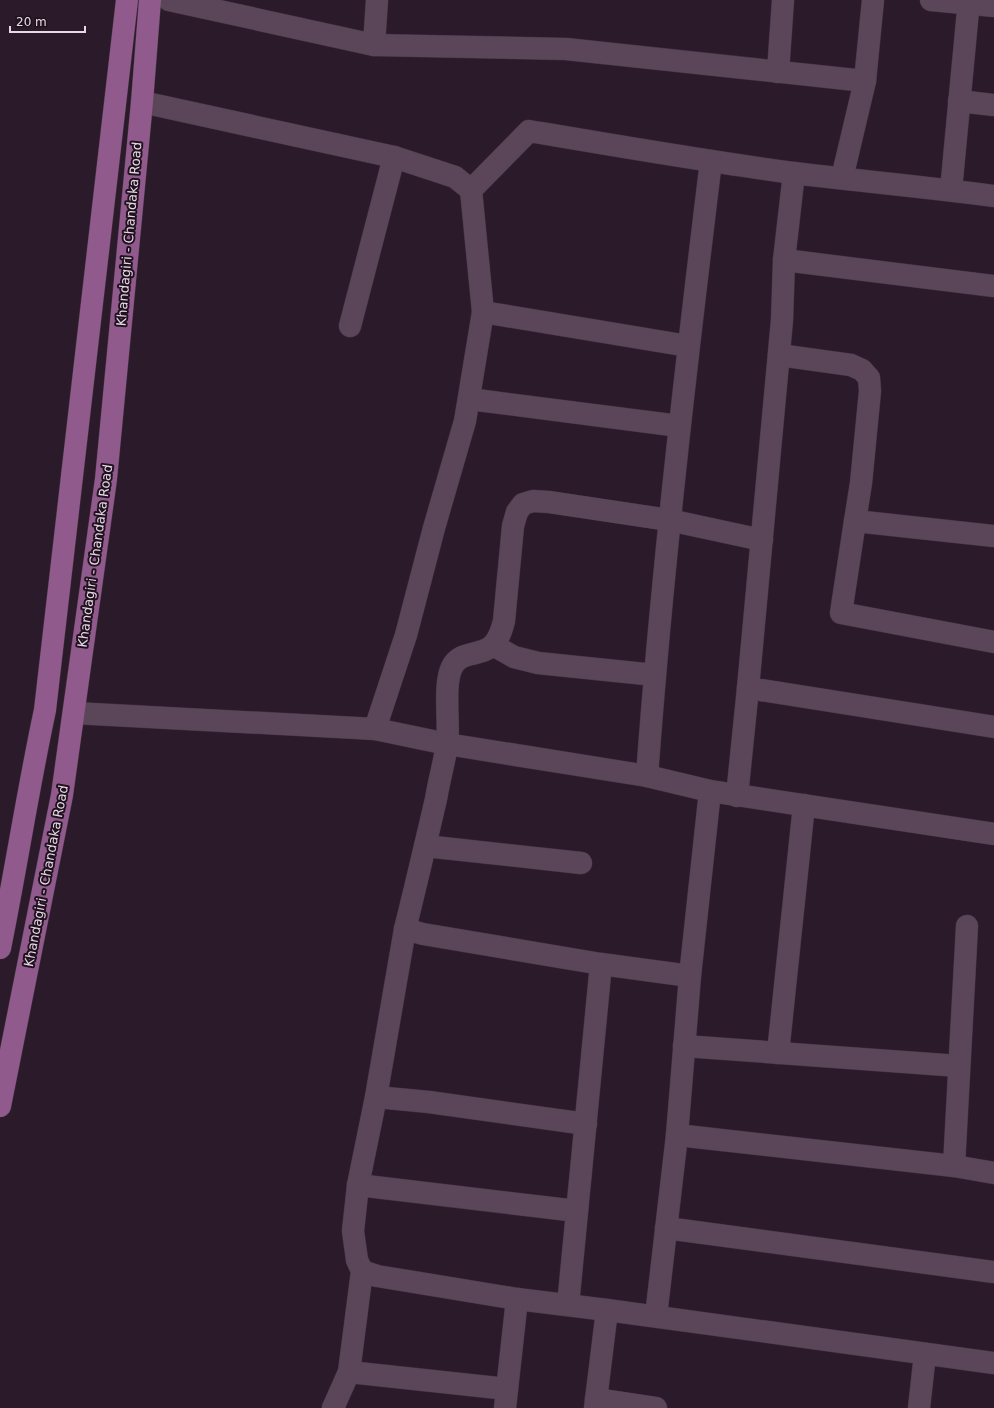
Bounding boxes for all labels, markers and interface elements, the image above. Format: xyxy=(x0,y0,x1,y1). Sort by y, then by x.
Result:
scale bar xyxy=(10,8,85,34)
text: 20 m xyxy=(16,15,47,29)
street label: Khandagiri - Chandaka Road xyxy=(113,141,145,327)
street label: Khandagiri - Chandaka Road xyxy=(75,463,115,649)
street label: Khandagiri - Chandaka Road xyxy=(21,784,71,968)

